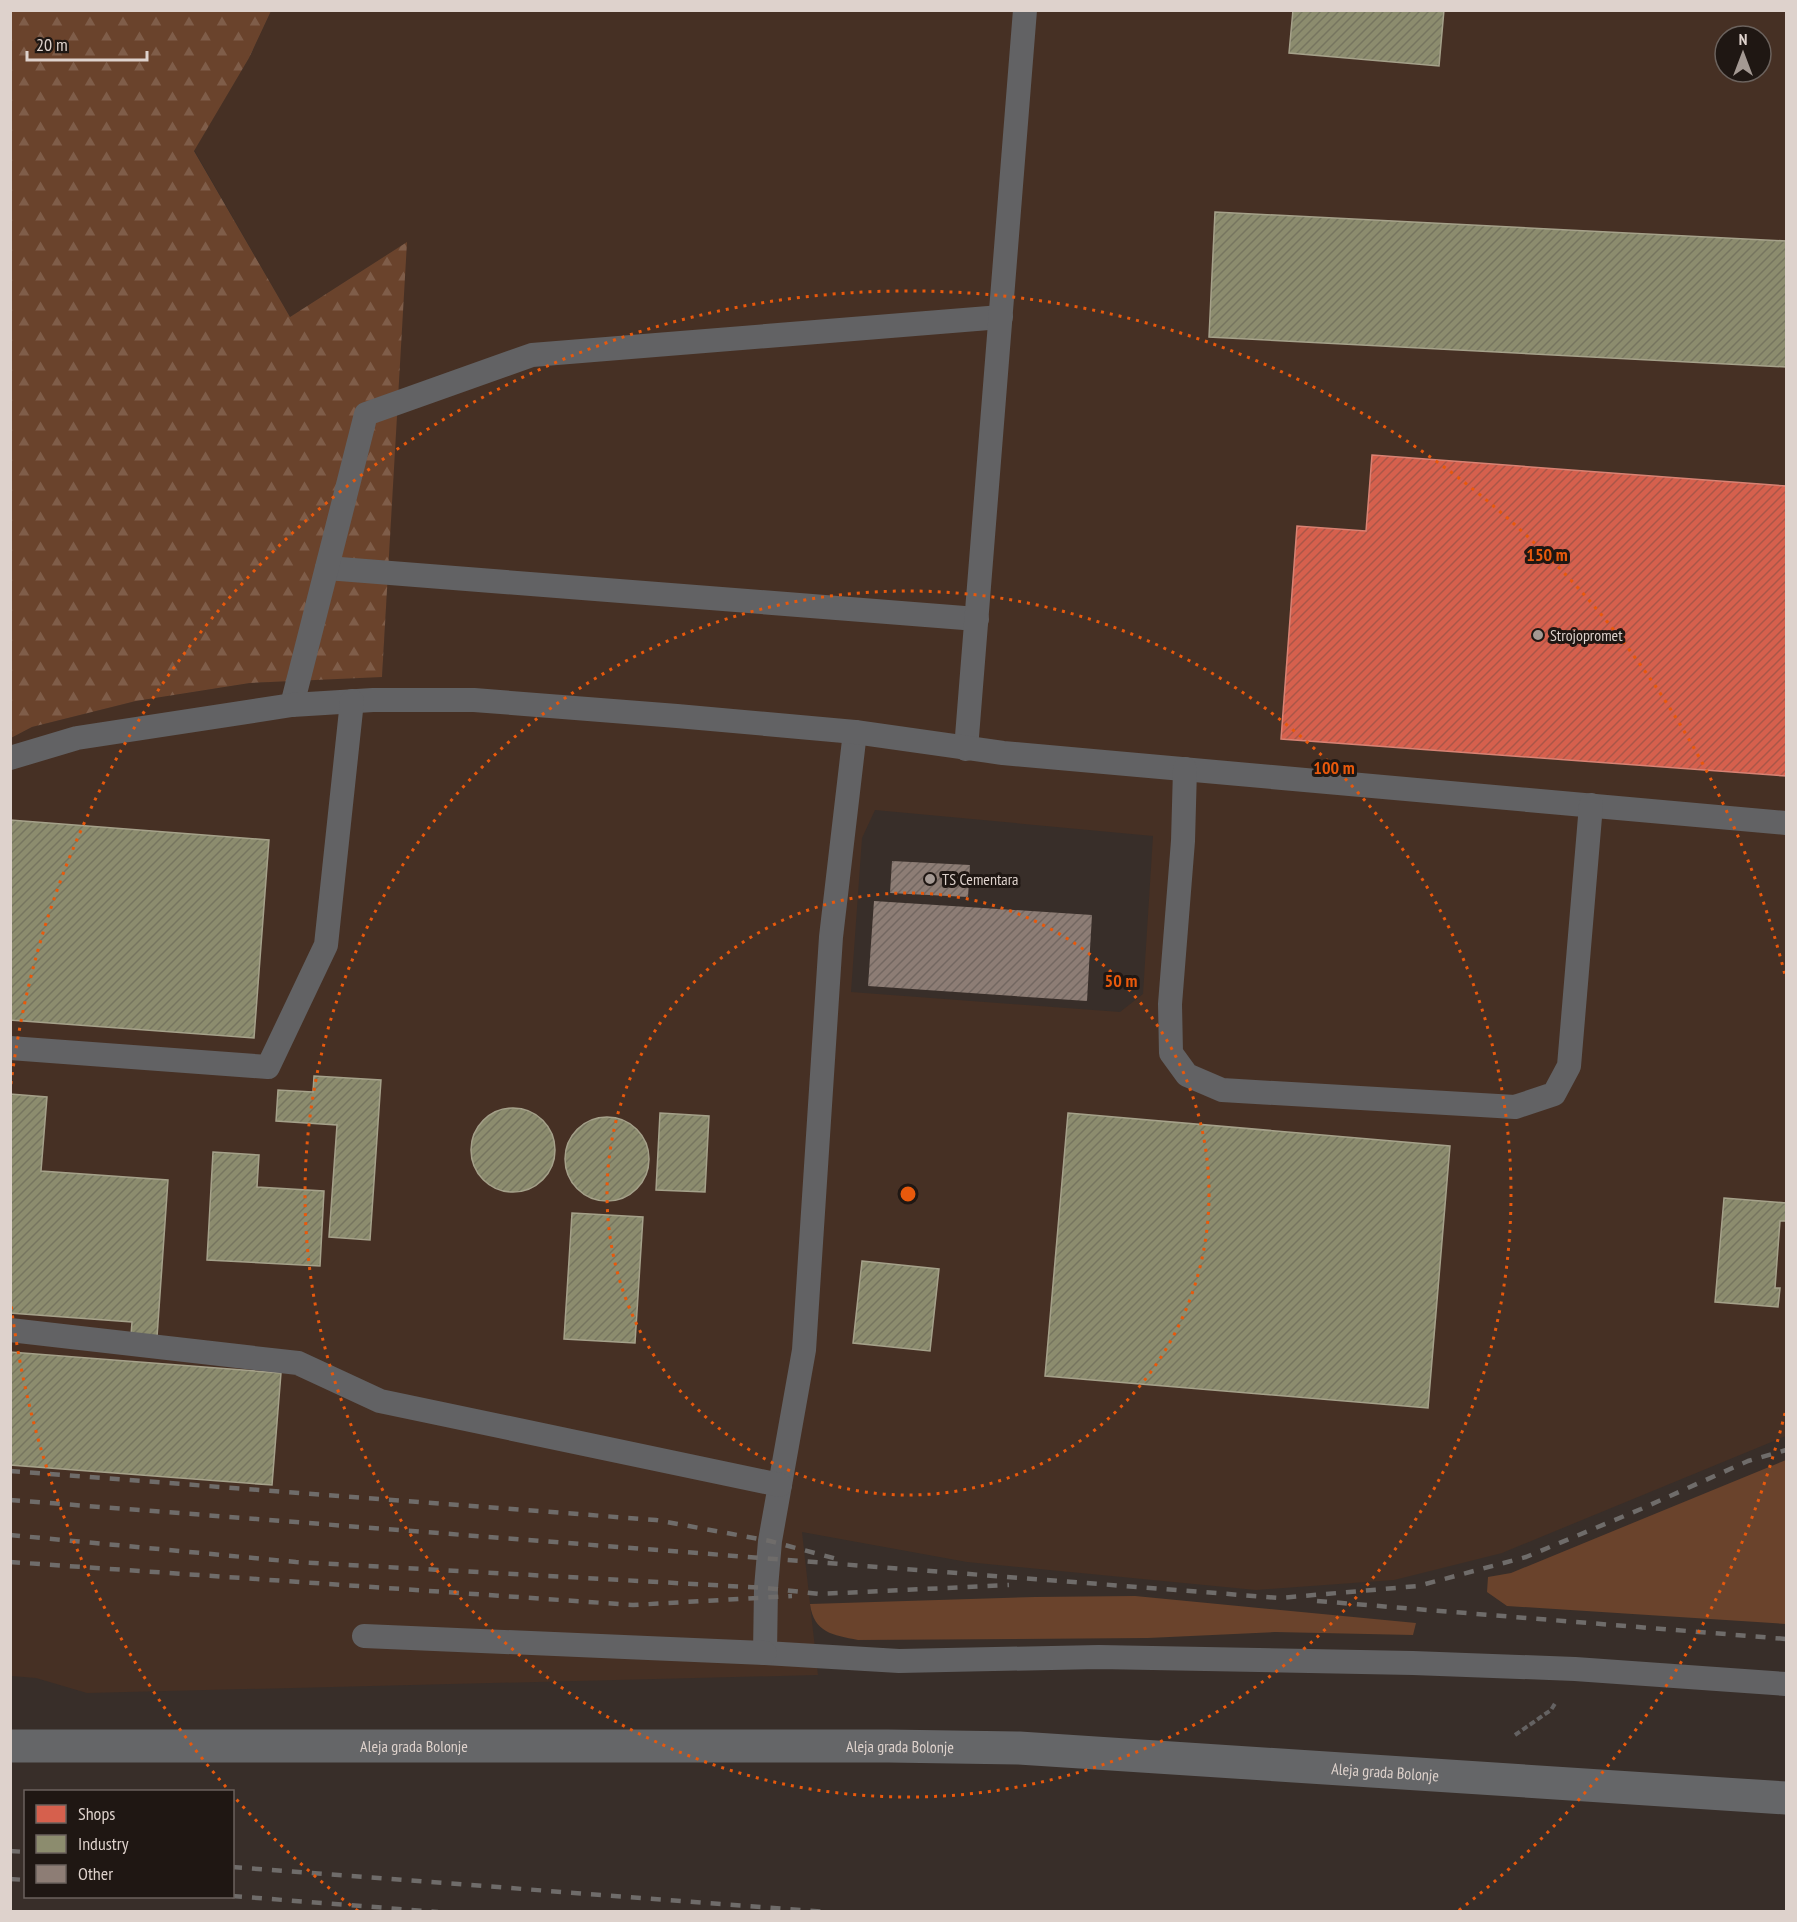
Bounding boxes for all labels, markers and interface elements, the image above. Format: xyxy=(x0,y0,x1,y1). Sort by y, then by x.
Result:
scale bar xyxy=(27,24,147,62)
north arrow xyxy=(1713,24,1773,84)
text: N xyxy=(1739,29,1747,49)
text: 20 m xyxy=(36,33,68,56)
text: 150 m xyxy=(1526,543,1568,566)
place label: Strojopromet xyxy=(1550,625,1623,645)
marker: Strojopromet xyxy=(1531,628,1545,642)
text: 100 m xyxy=(1313,756,1355,779)
place label: TS Cementara xyxy=(942,869,1019,889)
marker: TS Cementara xyxy=(923,872,937,886)
text: 50 m xyxy=(1105,969,1137,992)
centre of rings xyxy=(898,1184,918,1204)
street label: Aleja grada Bolonje xyxy=(360,1736,468,1756)
street label: Aleja grada Bolonje xyxy=(846,1736,954,1757)
street label: Aleja grada Bolonje xyxy=(1331,1758,1440,1785)
legend xyxy=(24,1790,234,1898)
text: Shops xyxy=(78,1802,115,1825)
text: Industry xyxy=(78,1832,129,1855)
text: Other xyxy=(78,1862,113,1885)

